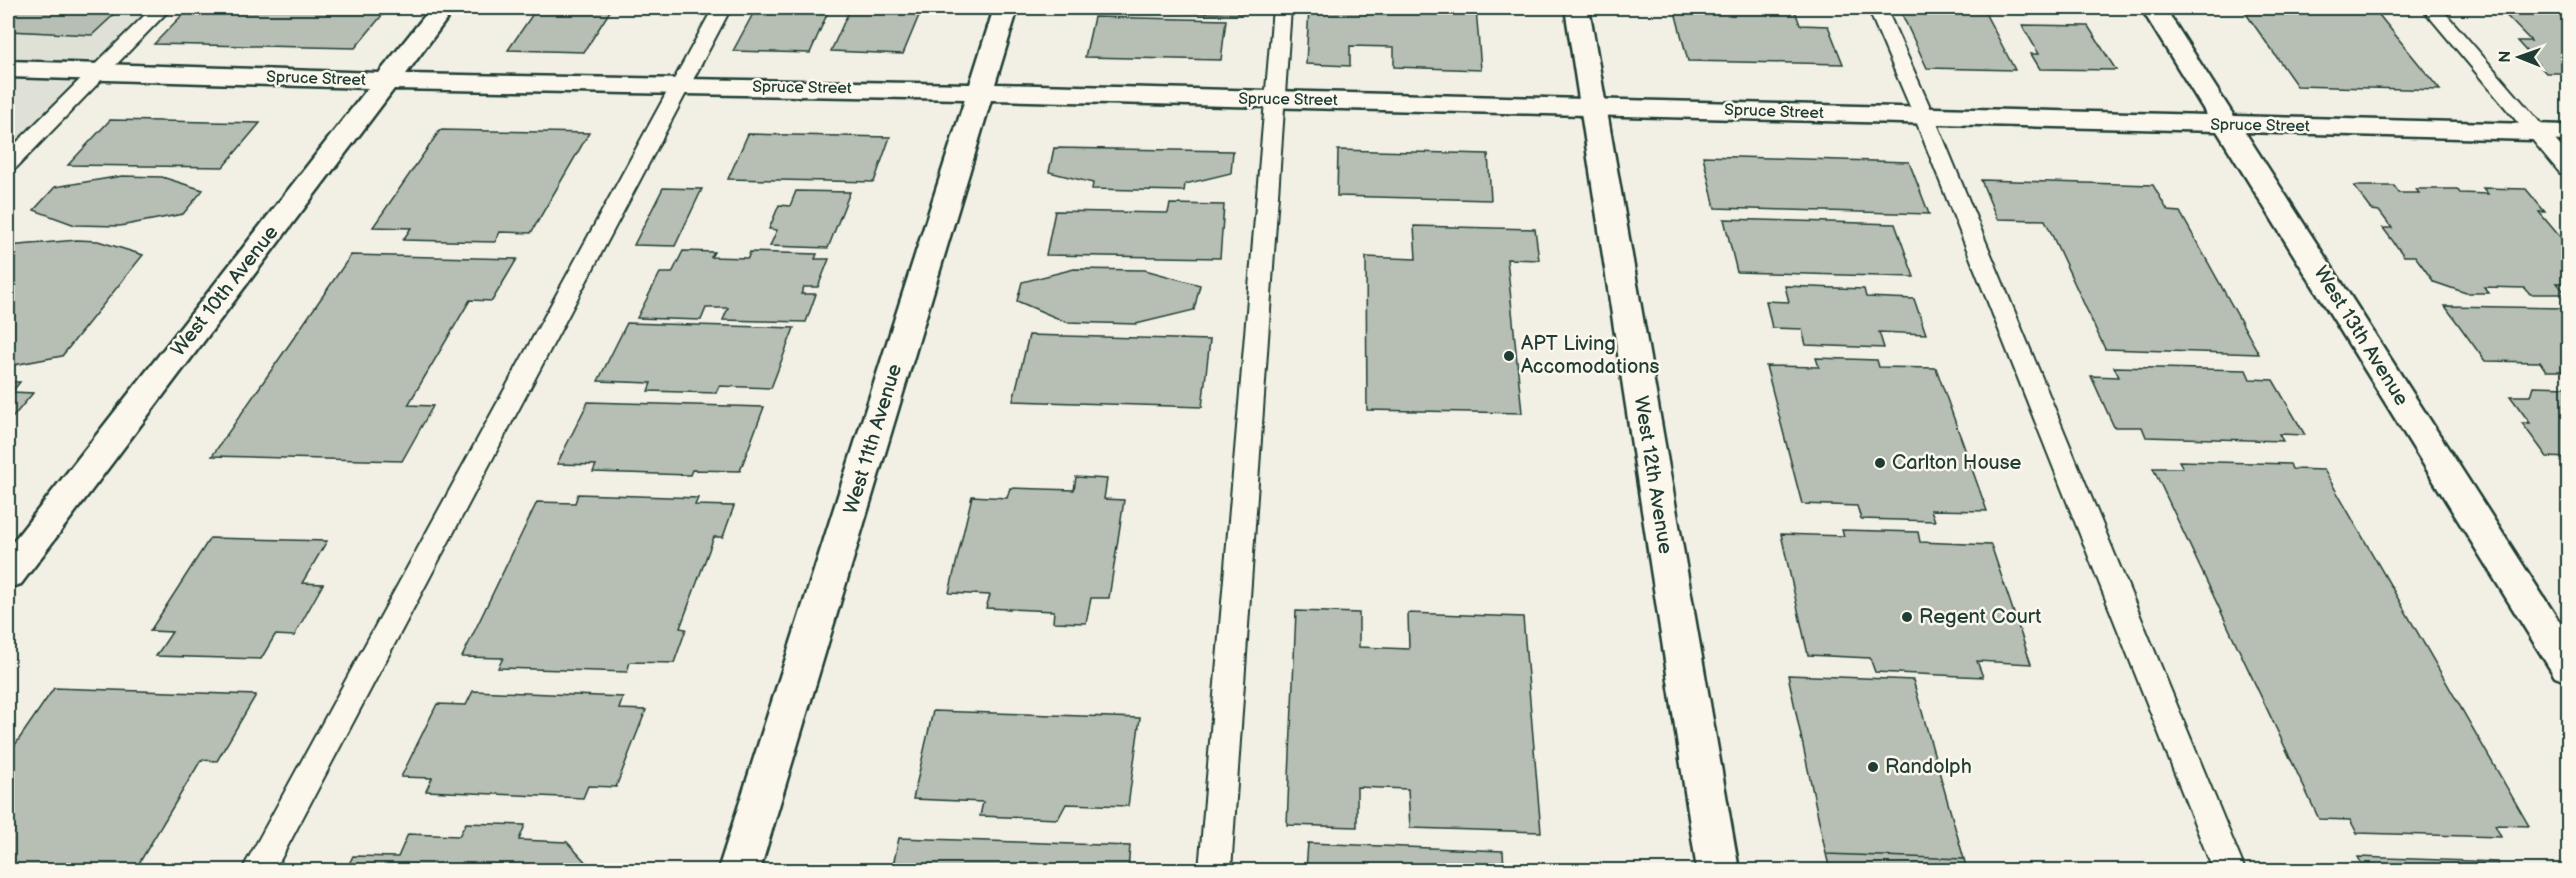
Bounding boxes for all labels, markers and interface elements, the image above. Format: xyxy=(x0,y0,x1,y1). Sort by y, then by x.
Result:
north arrow xyxy=(2489,27,2549,87)
text: N xyxy=(2496,51,2515,63)
street label: Spruce Street xyxy=(266,68,366,90)
street label: Spruce Street xyxy=(752,78,852,98)
street label: Spruce Street xyxy=(1238,90,1338,110)
street label: Spruce Street xyxy=(1724,101,1824,123)
street label: Spruce Street xyxy=(2210,116,2310,136)
street label: West 10th Avenue xyxy=(166,221,284,361)
street label: West 13th Avenue xyxy=(2308,262,2414,410)
place label: APT Living Accomodations xyxy=(1521,332,1660,379)
marker: APT Living Accomodations xyxy=(1502,349,1516,363)
street label: West 11th Avenue xyxy=(839,361,907,517)
street label: West 12th Avenue xyxy=(1629,394,1677,556)
place label: Carlton House xyxy=(1892,451,2022,475)
marker: Carlton House xyxy=(1873,456,1887,470)
place label: Regent Court xyxy=(1919,605,2041,629)
marker: Regent Court xyxy=(1900,610,1914,624)
place label: Randolph xyxy=(1885,755,1972,779)
marker: Randolph xyxy=(1866,760,1880,774)

